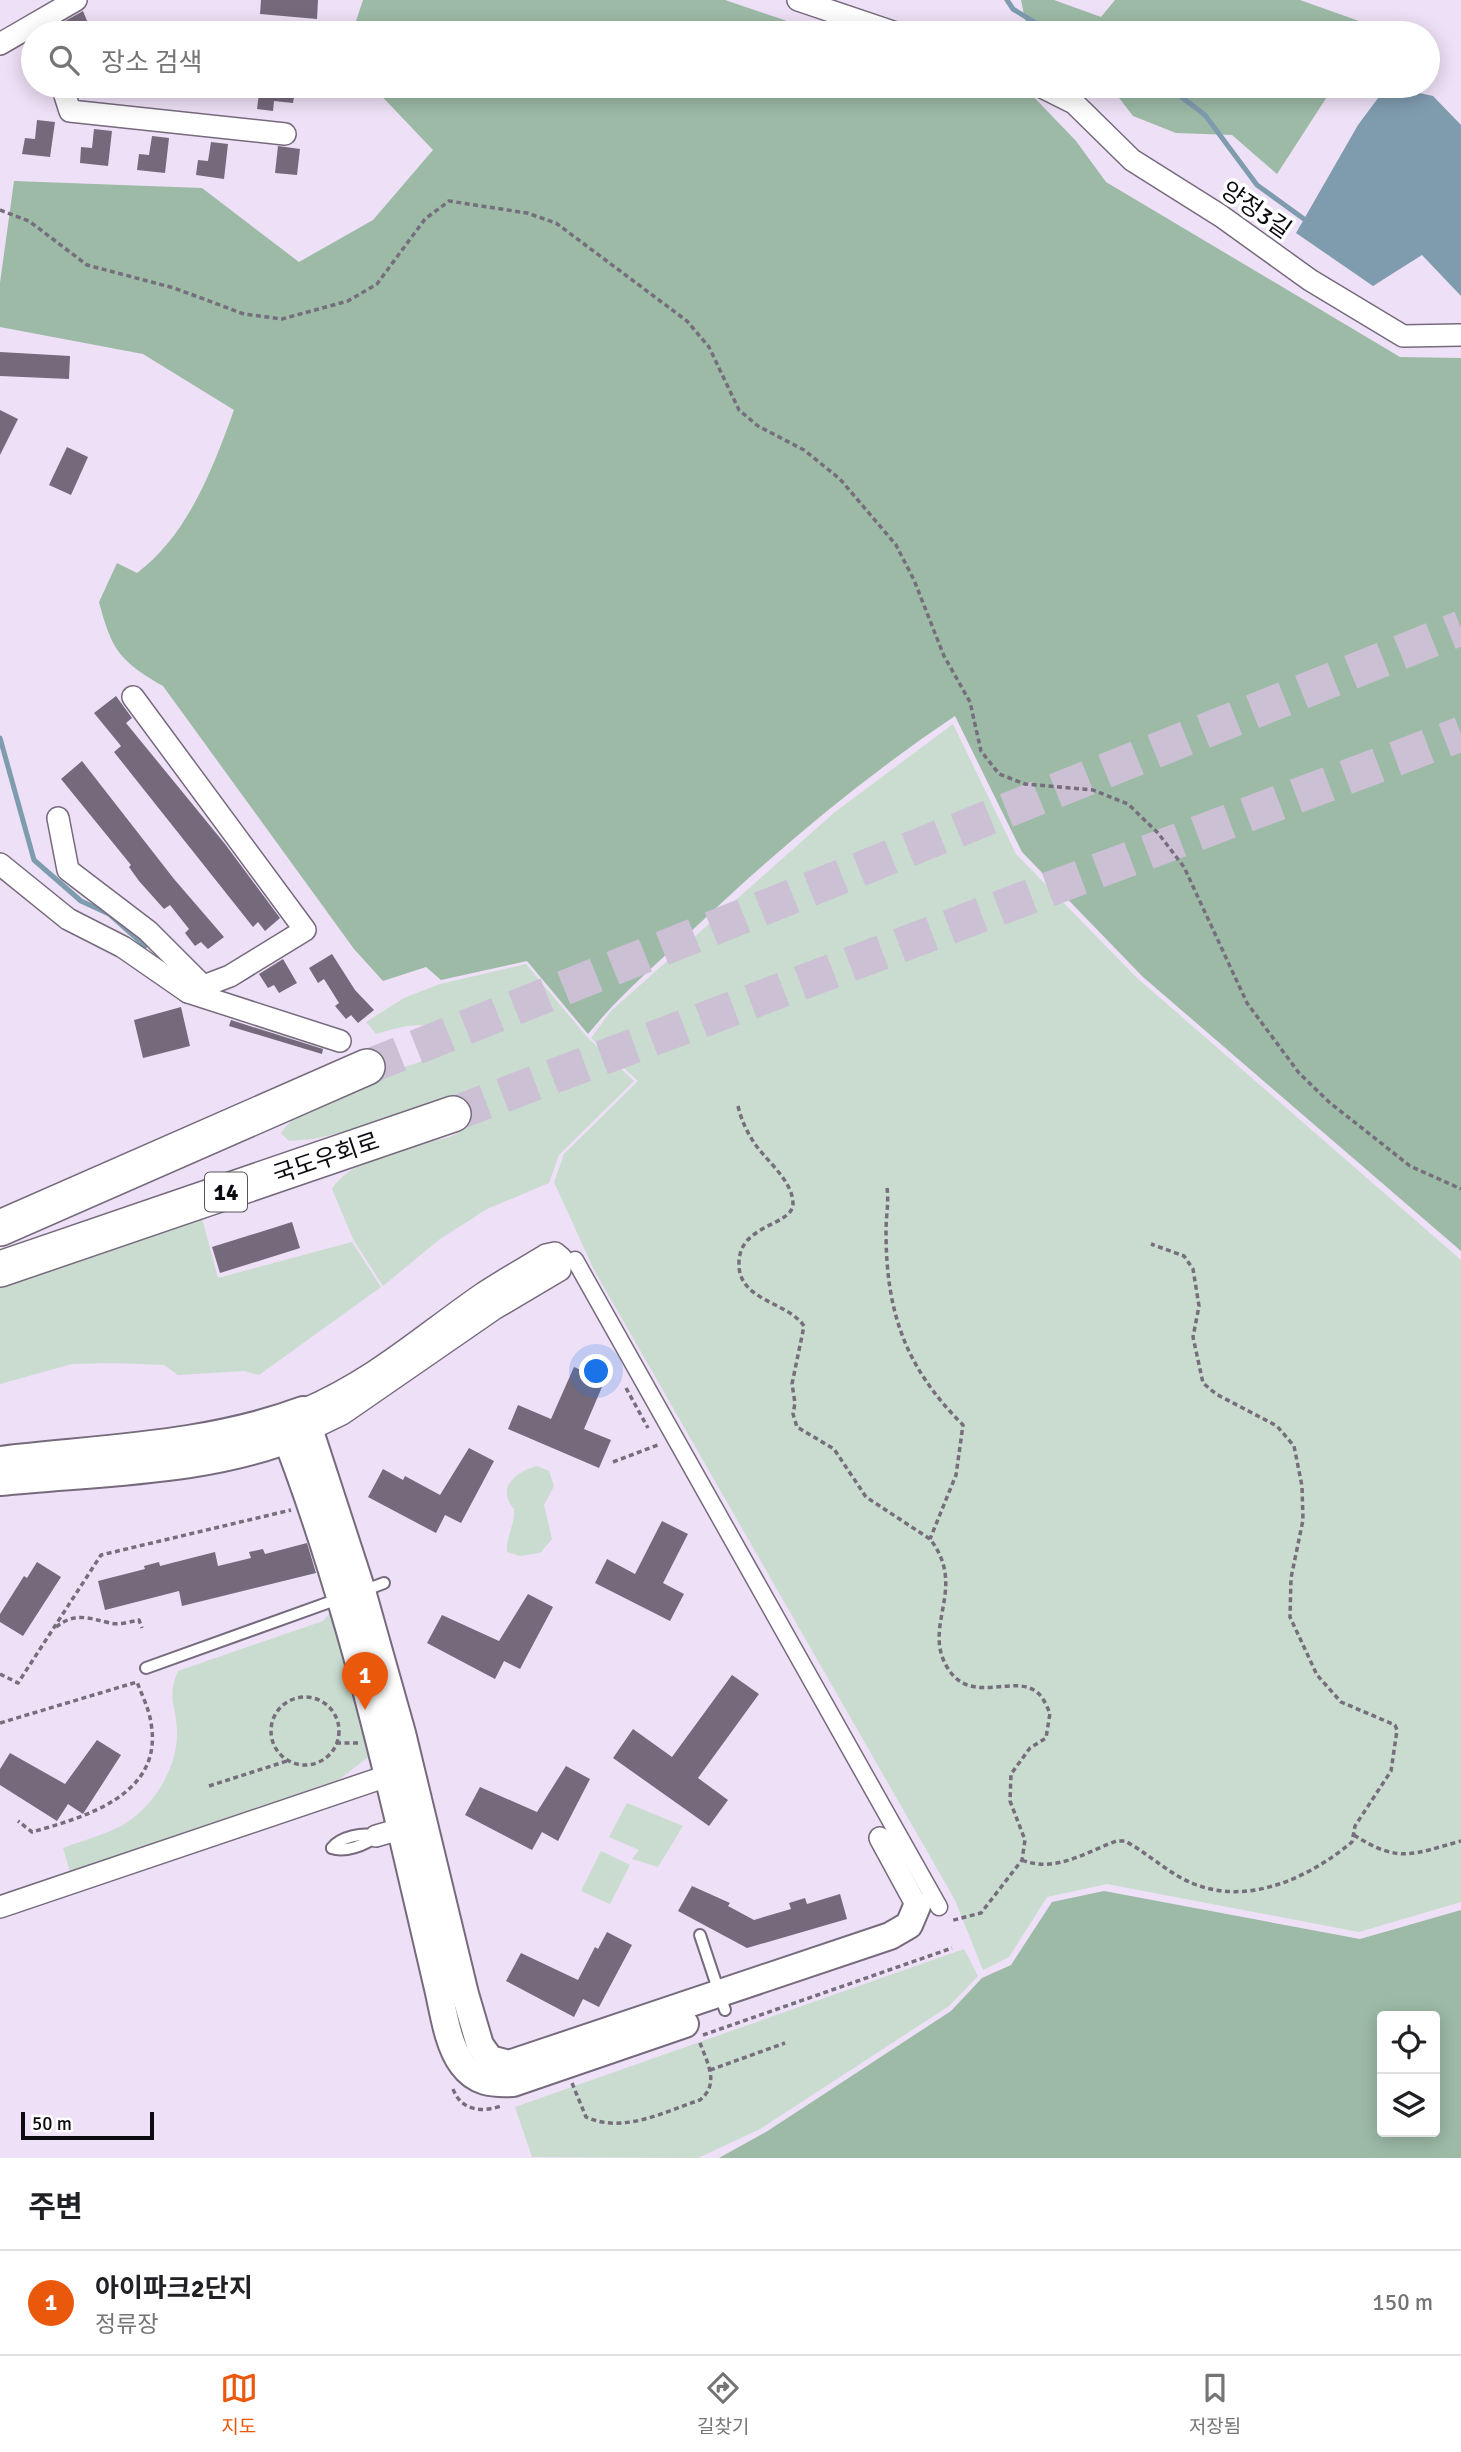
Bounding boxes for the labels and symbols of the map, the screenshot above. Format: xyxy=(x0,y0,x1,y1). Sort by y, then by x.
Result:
street label: 양정3길 xyxy=(1215,175,1297,245)
street label: 국도우회로 xyxy=(269,1126,383,1190)
road number: 14 xyxy=(205,1172,247,1212)
your location xyxy=(579,1354,613,1388)
pin: 1 xyxy=(342,1652,388,1710)
scale bar xyxy=(21,2109,154,2141)

